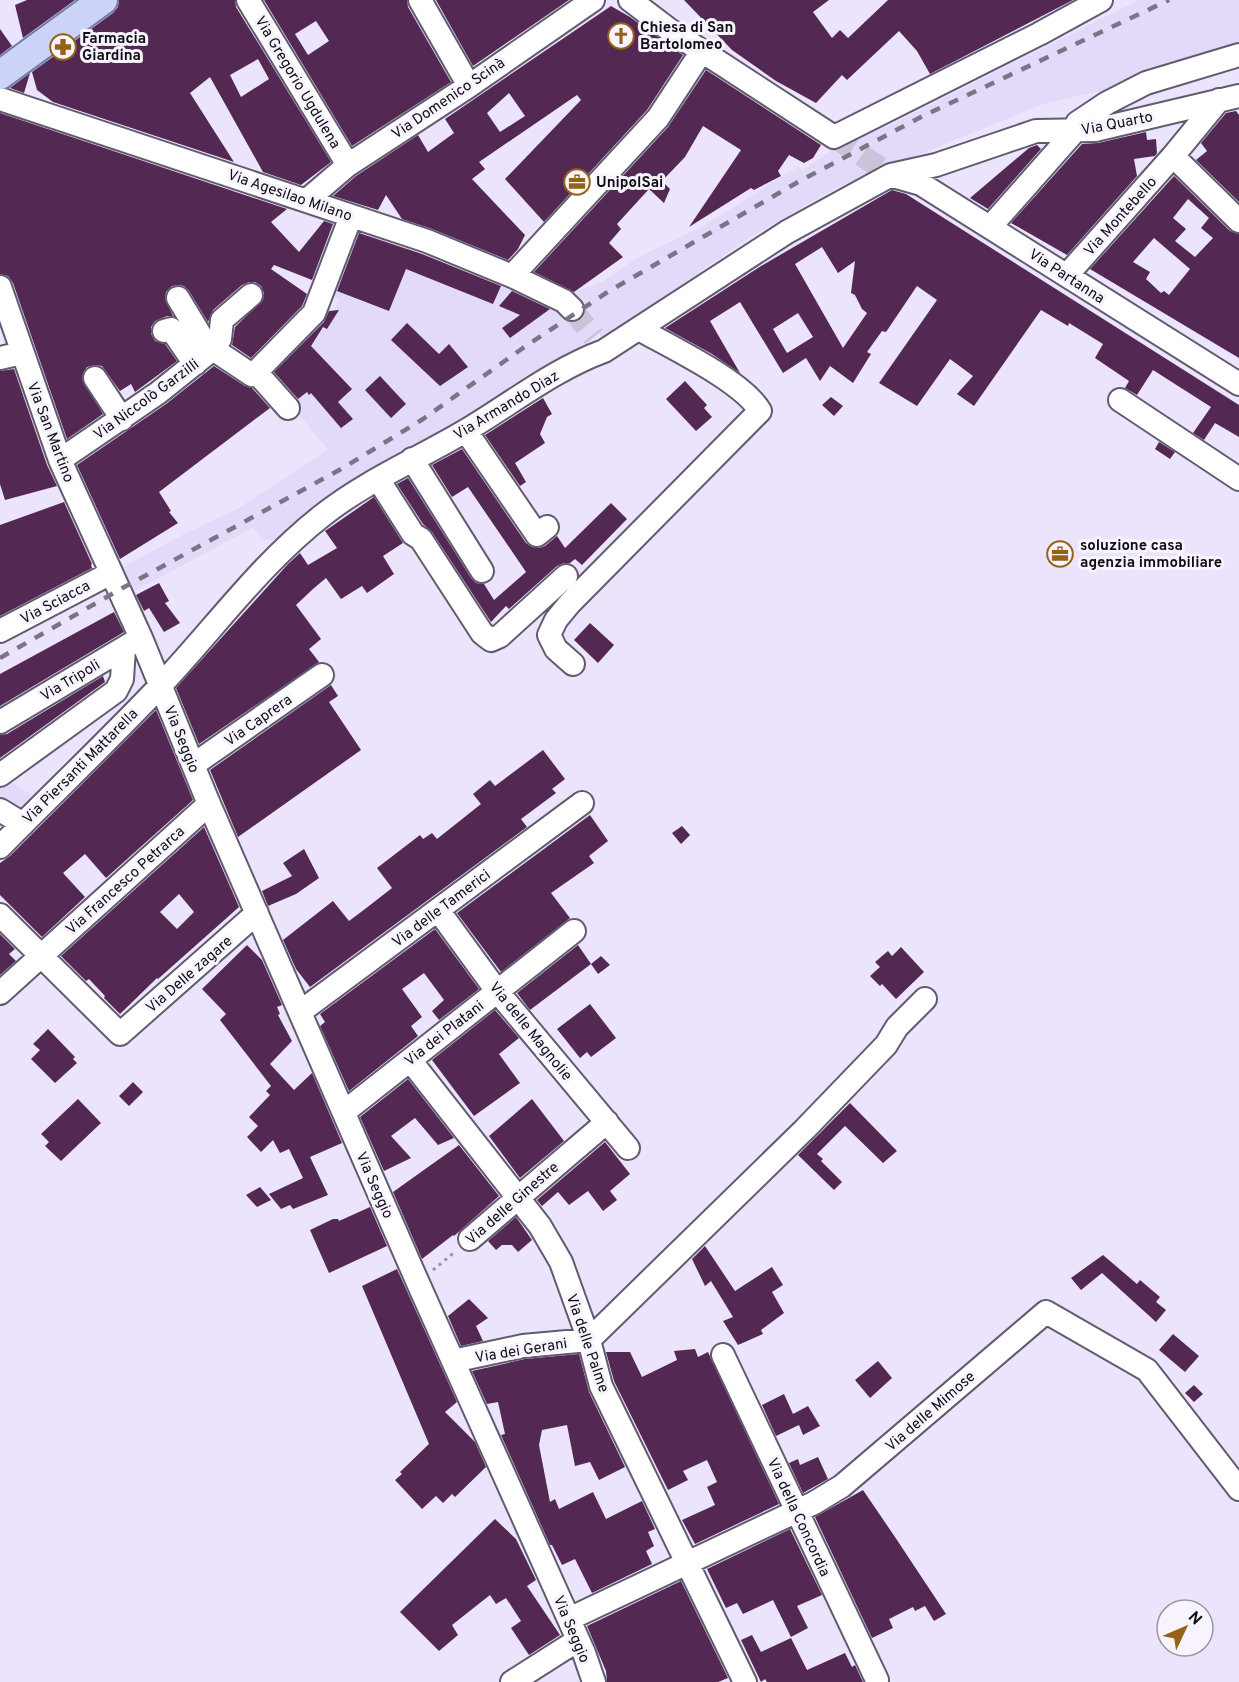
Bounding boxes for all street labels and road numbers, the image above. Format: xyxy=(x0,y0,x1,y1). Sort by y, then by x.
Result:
street label: Via Gregorio Ugdulena xyxy=(250,13,344,153)
street label: Via Domenico Scinà xyxy=(389,54,509,144)
street label: Via Quarto xyxy=(1080,108,1155,141)
street label: Via Agesilao Milano xyxy=(225,166,354,227)
street label: Via Montebello xyxy=(1081,173,1162,261)
street label: Via Partanna xyxy=(1025,246,1108,309)
street label: Via Niccolò Garzilli xyxy=(90,355,203,445)
street label: Via Armando Diaz xyxy=(451,367,563,445)
street label: Via San Martino xyxy=(22,380,77,485)
street label: Via Sciacca xyxy=(18,577,94,630)
street label: Via Tripoli xyxy=(37,656,104,706)
street label: Via Caprera xyxy=(221,691,296,751)
street label: Via Seggio xyxy=(158,703,203,776)
street label: Via Piersanti Mattarella xyxy=(19,705,143,829)
street label: Via Francesco Petrarca xyxy=(63,823,189,939)
street label: Via delle Tamerici xyxy=(389,866,495,952)
street label: Via Delle zagare xyxy=(143,932,237,1018)
street label: Via delle Magnolie xyxy=(484,979,576,1085)
street label: Via dei Platani xyxy=(401,997,488,1071)
street label: Via Seggio xyxy=(350,1149,397,1222)
street label: Via delle Ginestre xyxy=(463,1159,563,1250)
street label: Via delle Palme xyxy=(561,1292,612,1395)
street label: Via dei Gerani xyxy=(474,1335,569,1368)
street label: Via delle Mimose xyxy=(882,1368,980,1456)
street label: Via della Concordia xyxy=(762,1455,834,1580)
street label: Via Seggio xyxy=(548,1593,593,1666)

